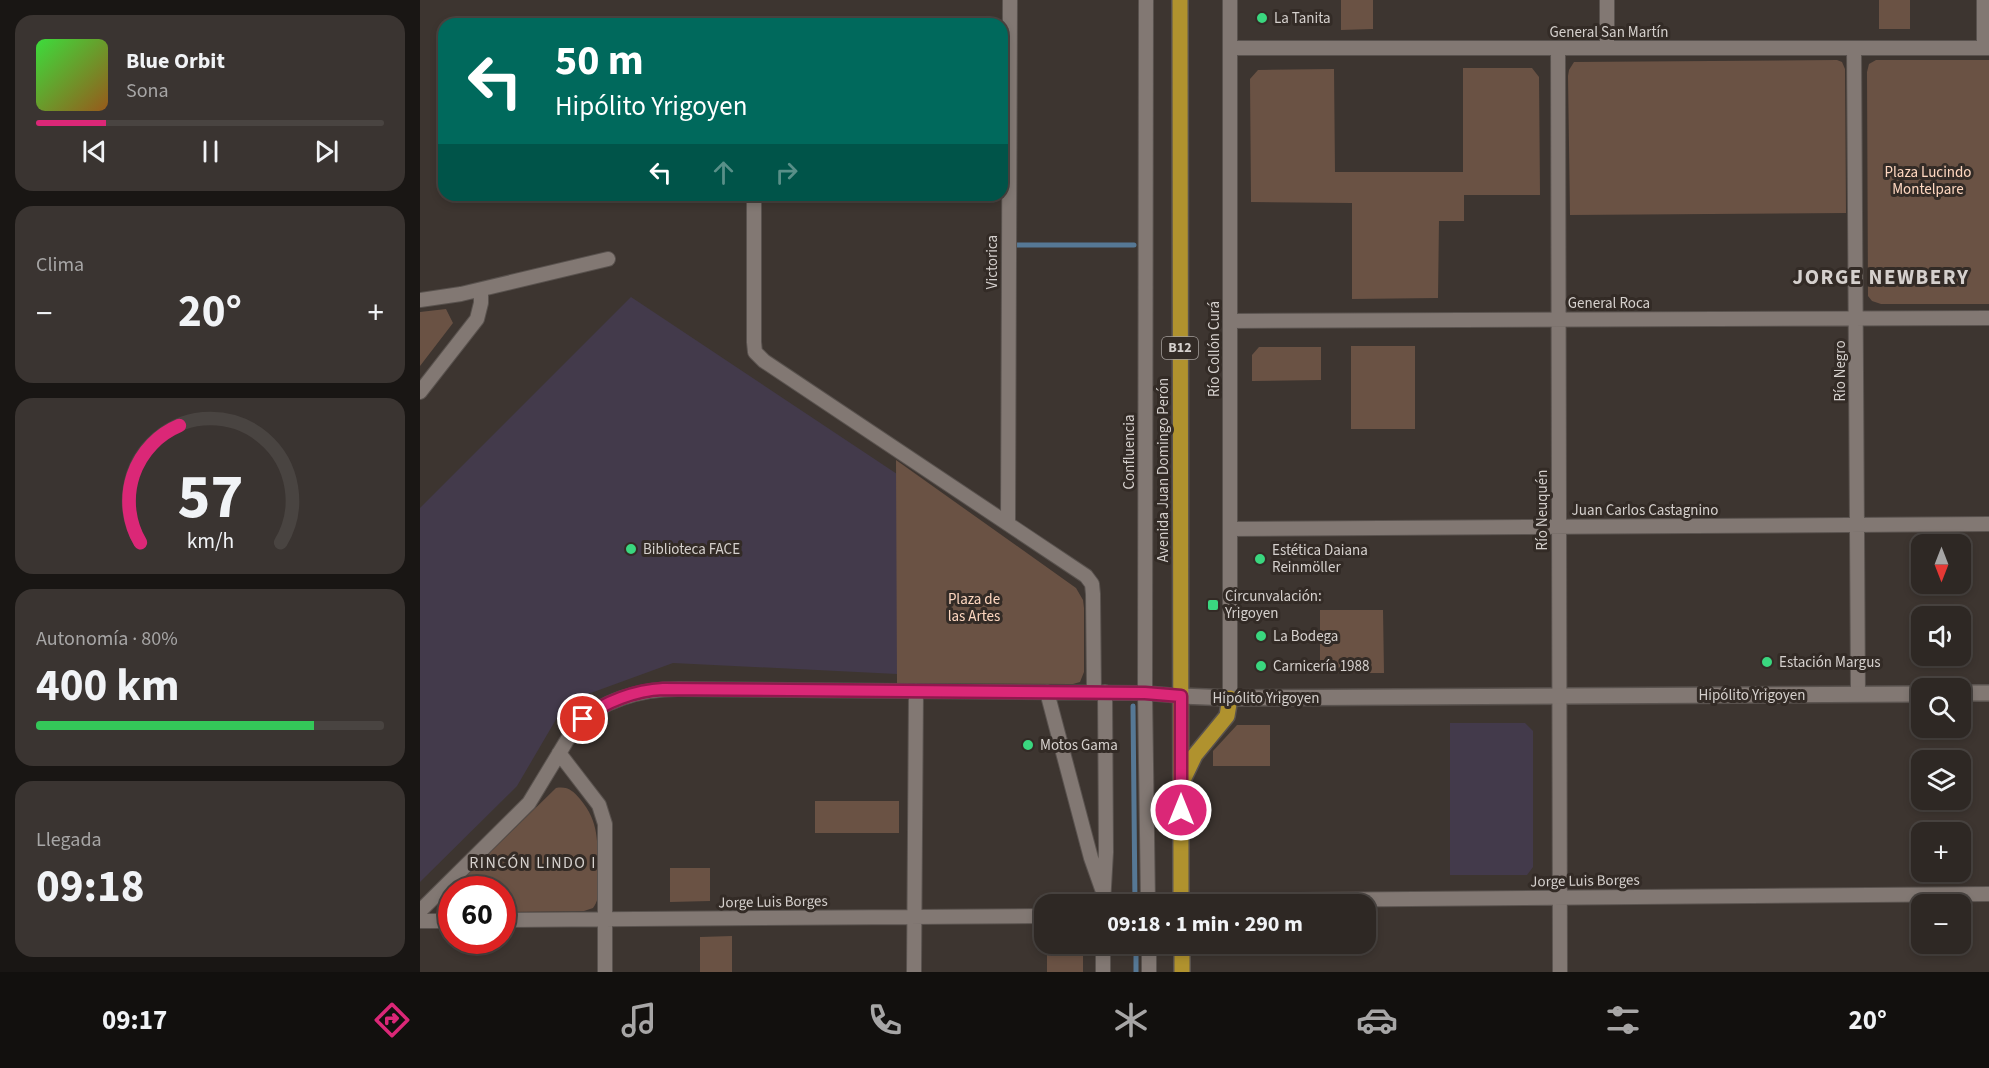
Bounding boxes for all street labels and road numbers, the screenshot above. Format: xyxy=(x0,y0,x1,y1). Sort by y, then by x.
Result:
street label: General San Martín xyxy=(1550,22,1669,43)
street label: Victorica xyxy=(982,235,1003,289)
street label: General Roca xyxy=(1568,293,1650,314)
street label: Río Collón Curá xyxy=(1204,301,1225,397)
road number: B12 xyxy=(1162,337,1198,359)
street label: Río Negro xyxy=(1830,340,1851,402)
street label: Avenida Juan Domingo Perón xyxy=(1153,378,1174,562)
street label: Confluencia xyxy=(1119,414,1140,490)
street label: Río Neuquén xyxy=(1532,470,1553,550)
street label: Juan Carlos Castagnino xyxy=(1572,500,1718,521)
street label: Hipólito Yrigoyen xyxy=(1699,685,1805,706)
street label: Hipólito Yrigoyen xyxy=(1213,688,1319,709)
street label: Jorge Luis Borges xyxy=(1530,870,1640,892)
street label: Jorge Luis Borges xyxy=(718,891,828,913)

